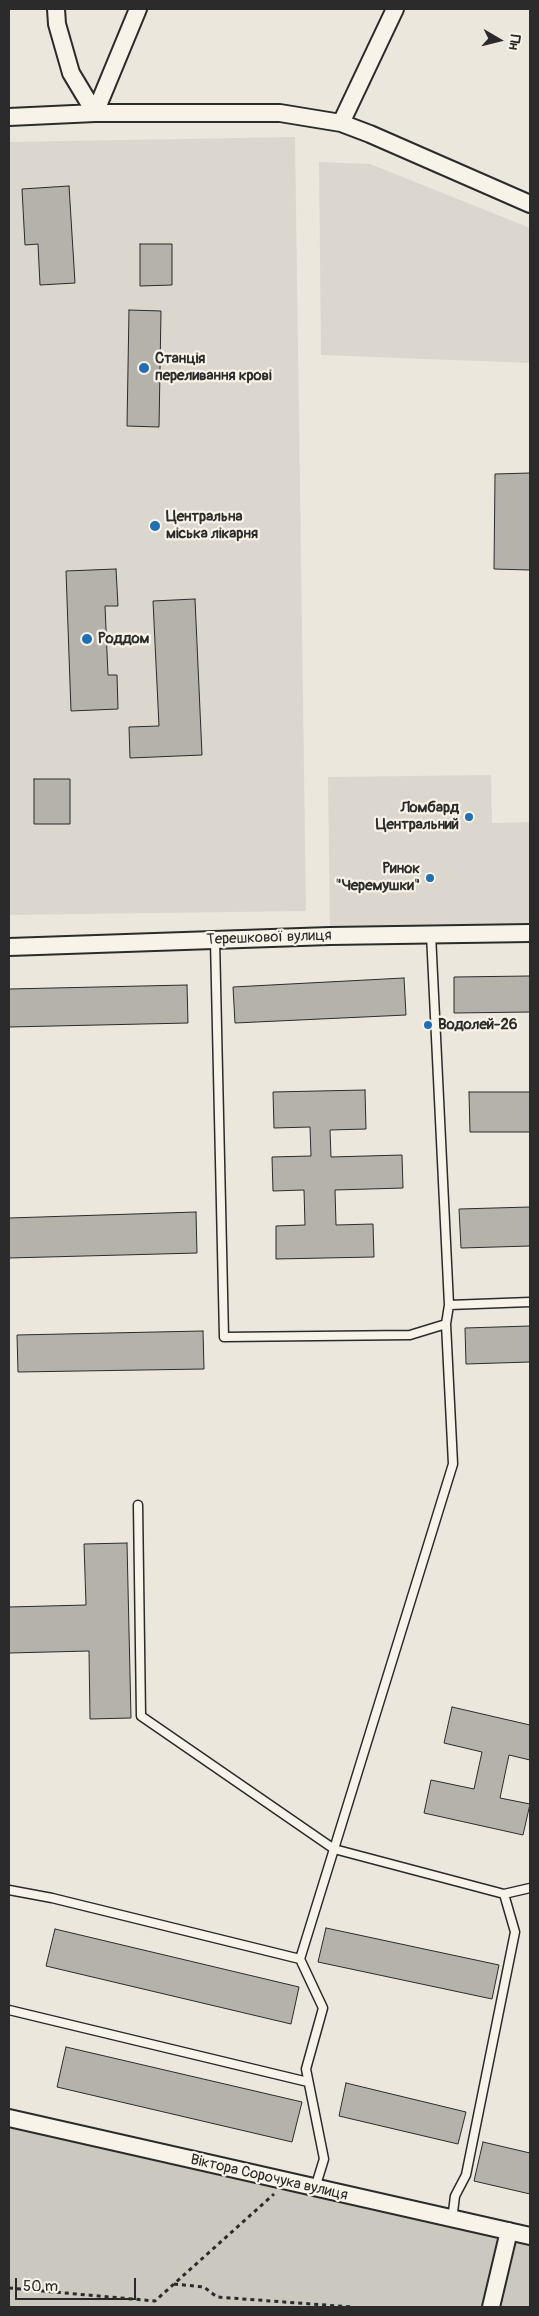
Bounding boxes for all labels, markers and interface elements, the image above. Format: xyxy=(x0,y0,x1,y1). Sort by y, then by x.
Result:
north arrow xyxy=(474,15,524,65)
text: Пн xyxy=(505,33,524,51)
place label: Станція переливання крові xyxy=(155,350,272,385)
marker: Станція переливання крові xyxy=(137,361,151,375)
place label: Центральна міська лікарня xyxy=(166,508,258,543)
marker: Центральна міська лікарня xyxy=(148,519,162,533)
place label: Роддом xyxy=(98,630,149,648)
marker: Роддом xyxy=(80,632,94,646)
place label: Ломбард Центральний xyxy=(376,799,459,834)
marker: Ломбард Центральний xyxy=(463,811,475,823)
place label: Ринок "Черемушки" xyxy=(336,860,420,895)
marker: Ринок "Черемушки" xyxy=(424,872,436,884)
street label: Терешкової вулиця xyxy=(206,927,332,949)
place label: Водолей-26 xyxy=(438,1016,518,1034)
marker: Водолей-26 xyxy=(422,1019,434,1031)
street label: Віктора Сорочука вулиця xyxy=(189,2151,349,2205)
scale bar xyxy=(18,2268,139,2300)
text: 50 m xyxy=(23,2277,58,2296)

